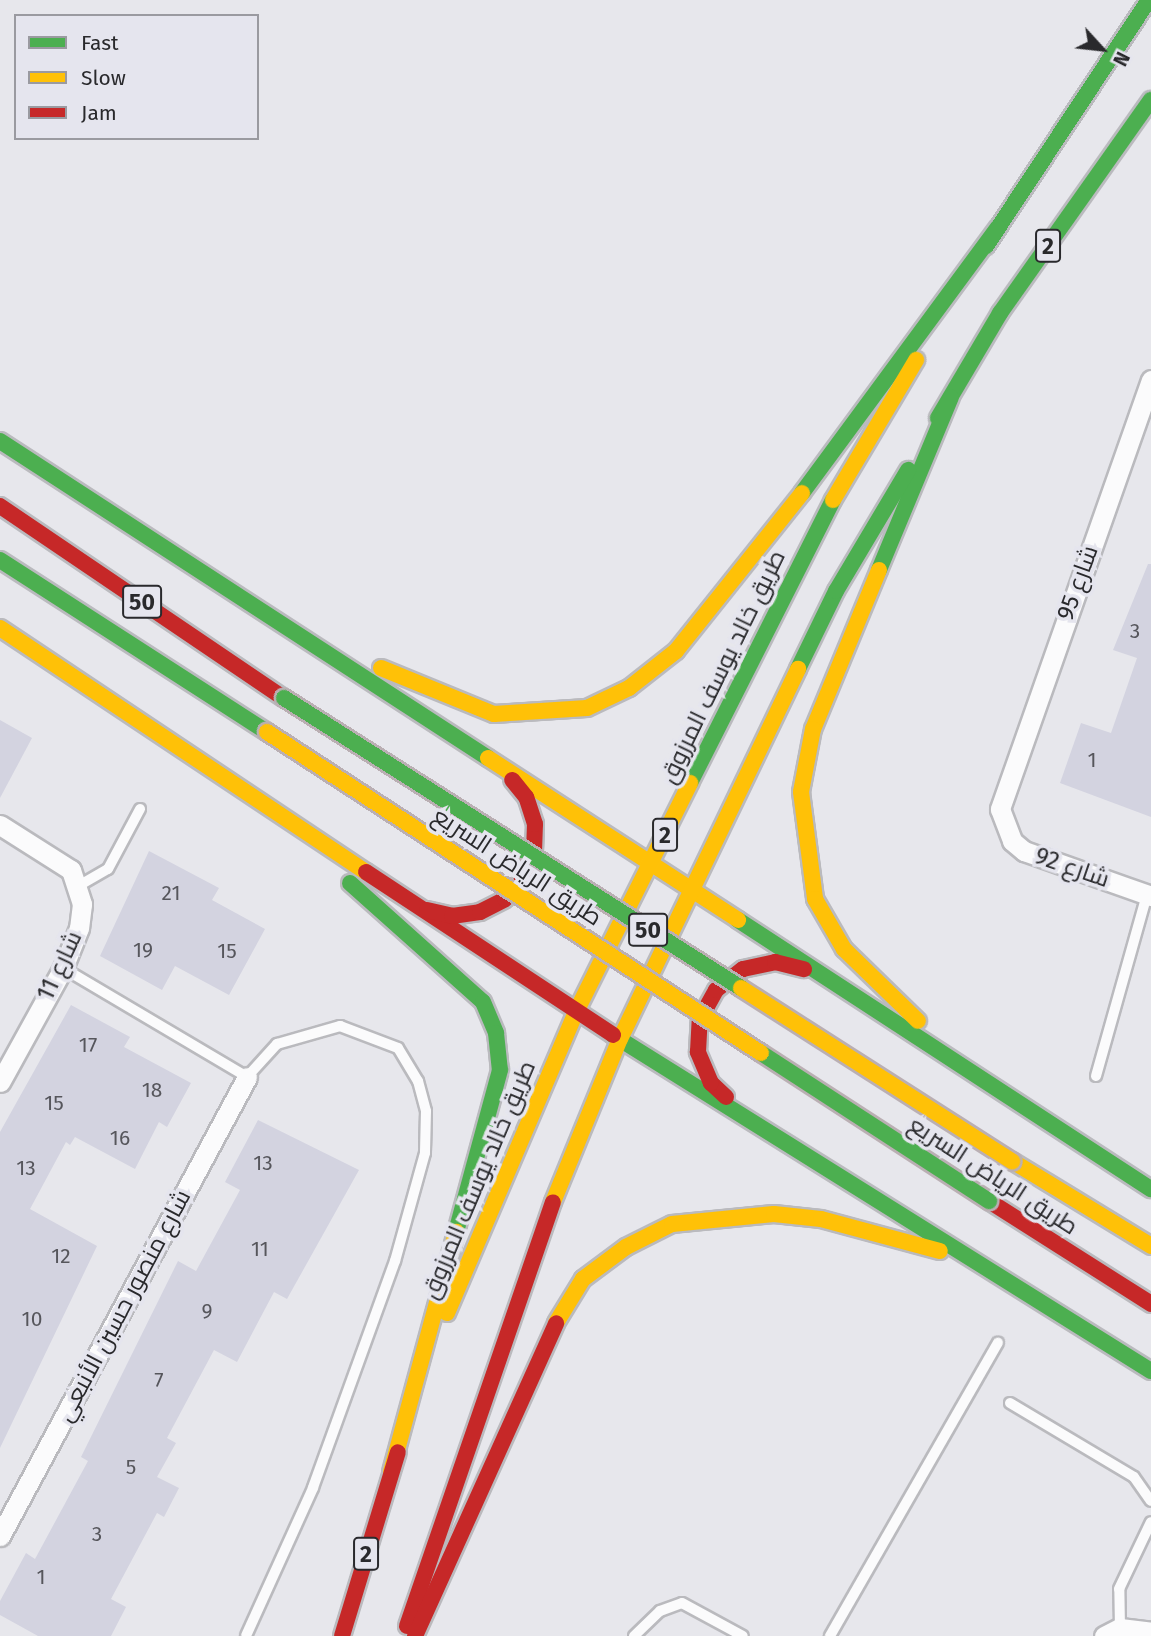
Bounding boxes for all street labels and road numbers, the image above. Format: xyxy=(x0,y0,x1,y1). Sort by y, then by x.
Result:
road number: 2 xyxy=(1034,227,1062,266)
street label: شارع 95 xyxy=(1051,542,1105,624)
street label: طريق خالد يوسف المرزوق xyxy=(654,546,792,788)
road number: 50 xyxy=(121,582,163,622)
street label: طريق الرياض السريع xyxy=(427,802,607,932)
road number: 2 xyxy=(651,816,679,855)
street label: شارع 92 xyxy=(1031,842,1113,894)
road number: 50 xyxy=(627,911,669,950)
street label: شارع 11 xyxy=(31,927,89,1005)
street label: طريق خالد يوسف المرزوق xyxy=(416,1057,542,1303)
street label: طريق الرياض السريع xyxy=(903,1111,1083,1241)
street label: شارع منصور حسين الأنبعي xyxy=(51,1185,197,1427)
road number: 2 xyxy=(352,1534,380,1574)

